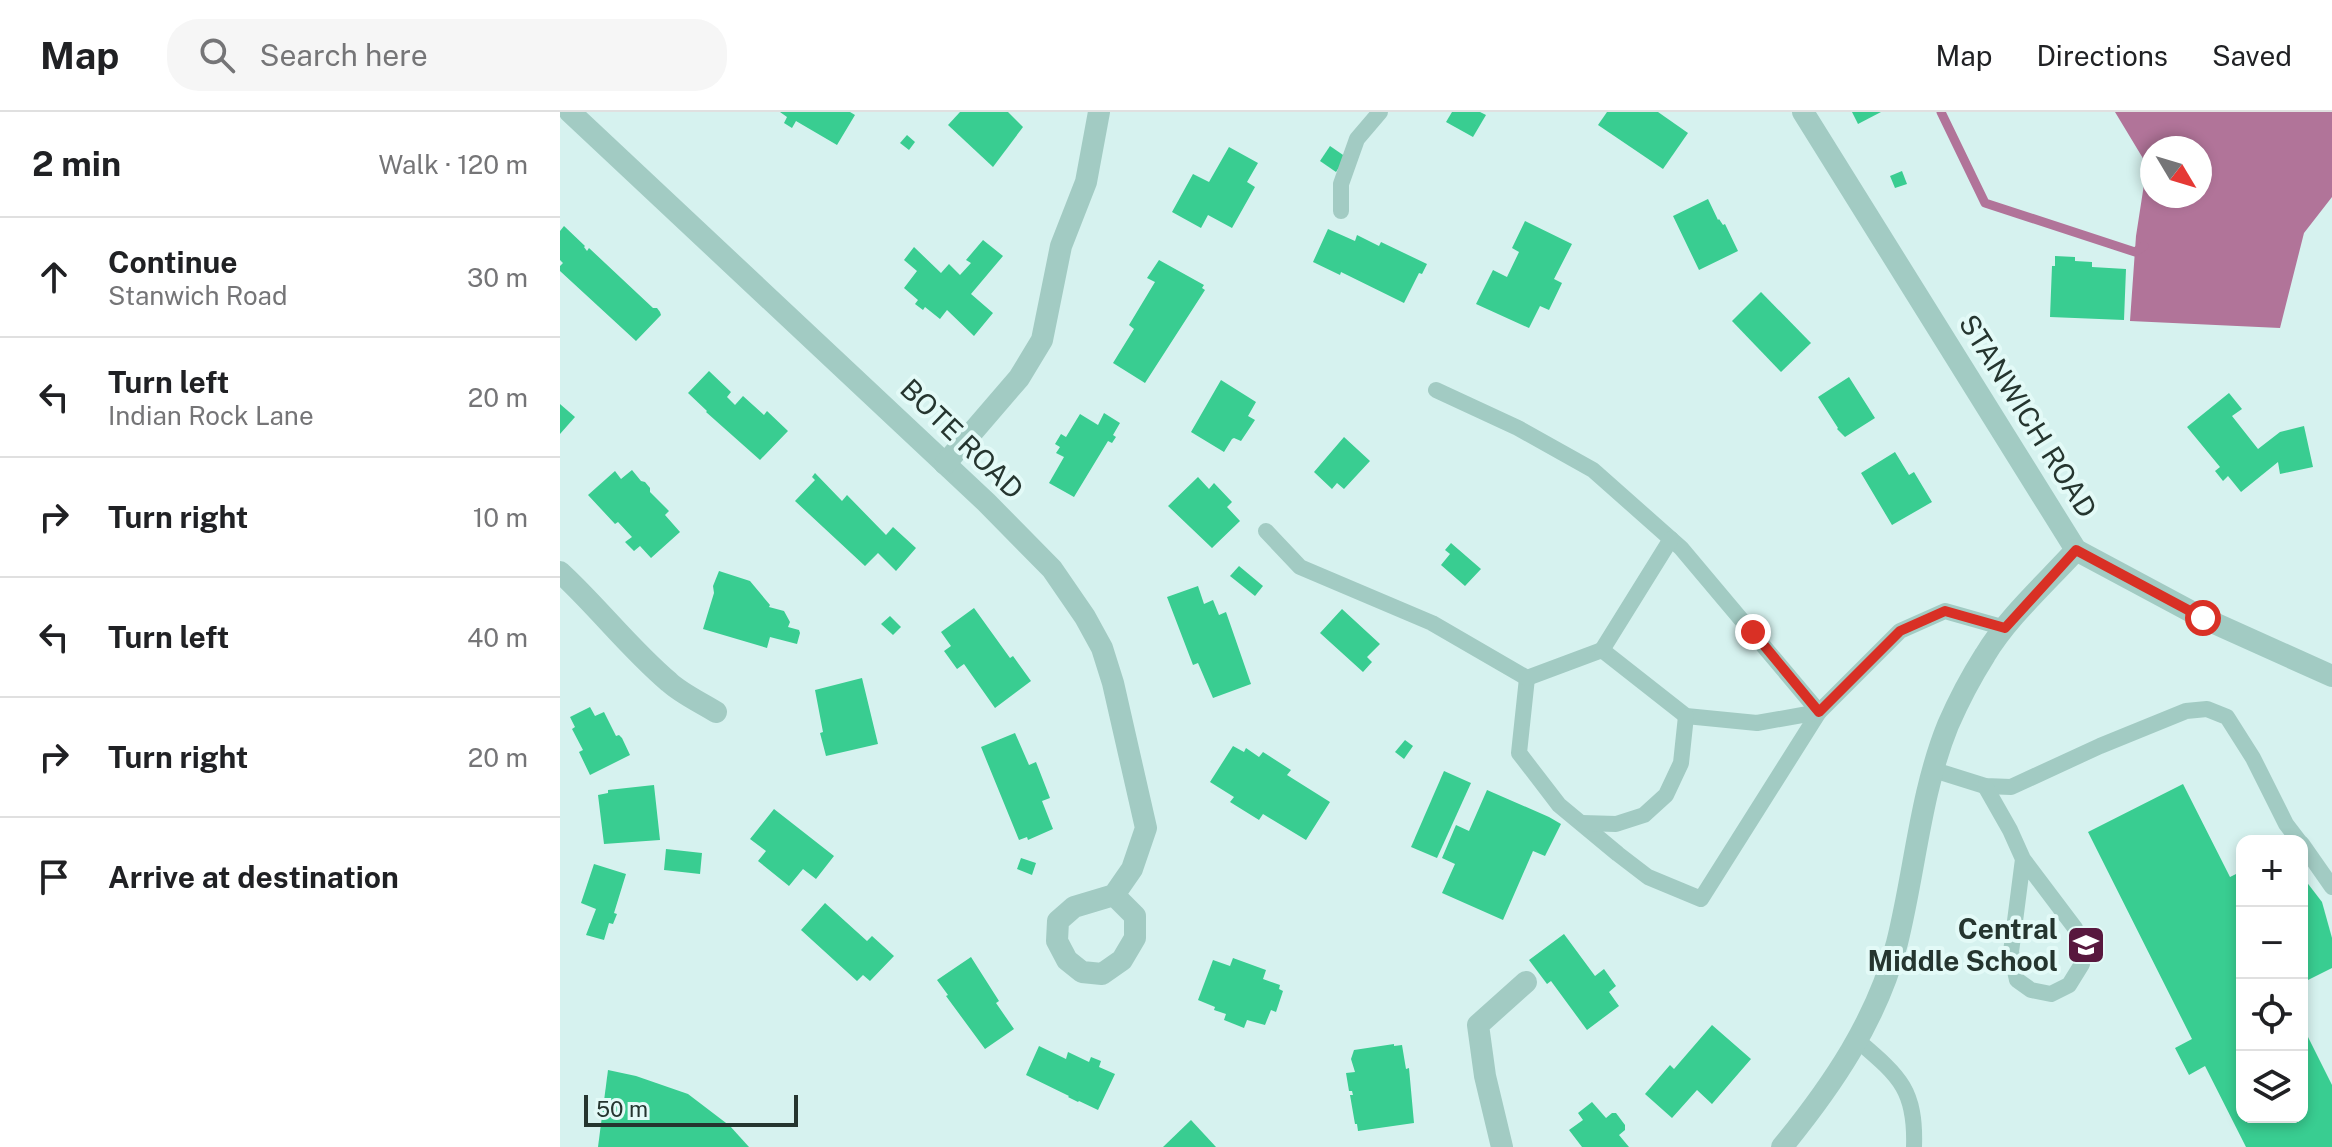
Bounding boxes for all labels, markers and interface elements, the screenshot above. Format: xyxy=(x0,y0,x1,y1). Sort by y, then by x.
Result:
search box xyxy=(167,19,727,91)
text: Map xyxy=(40,33,119,78)
icon: search xyxy=(195,33,239,77)
text: Search here xyxy=(259,37,428,73)
text: Map xyxy=(1936,39,1992,72)
text: Directions xyxy=(2036,39,2168,72)
text: Saved xyxy=(2212,39,2292,72)
north arrow xyxy=(2140,136,2212,208)
text: 2 min xyxy=(32,144,121,184)
text: Walk · 120 m xyxy=(378,149,528,180)
text: Continue xyxy=(108,244,238,280)
icon: ahead xyxy=(32,255,76,299)
text: 30 m xyxy=(467,262,528,293)
text: Stanwich Road xyxy=(108,280,287,311)
street label: STANWICH ROAD xyxy=(1953,308,2104,523)
text: Turn left xyxy=(108,364,229,400)
street label: BOTE ROAD xyxy=(894,372,1031,505)
icon: left xyxy=(32,375,76,419)
text: 20 m xyxy=(468,382,528,413)
text: Indian Rock Lane xyxy=(108,400,314,431)
icon: right xyxy=(32,495,76,539)
text: Turn right xyxy=(108,499,248,535)
text: 10 m xyxy=(473,502,528,533)
route start xyxy=(2185,600,2221,636)
route end xyxy=(1735,614,1771,650)
icon: left xyxy=(32,615,76,659)
text: Turn left xyxy=(108,619,229,655)
text: 40 m xyxy=(467,622,528,653)
icon: right xyxy=(32,735,76,779)
text: Turn right xyxy=(108,739,248,775)
text: 20 m xyxy=(468,742,528,773)
map controls xyxy=(2236,835,2308,1123)
button: + xyxy=(2236,835,2308,907)
icon: arrive xyxy=(32,855,76,899)
text: Arrive at destination xyxy=(108,859,399,895)
button: − xyxy=(2236,907,2308,979)
place label: Central Middle School xyxy=(1867,912,2058,977)
school or university icon: Central Middle School xyxy=(2065,924,2107,966)
button: locate xyxy=(2236,979,2308,1051)
button: layers xyxy=(2236,1051,2308,1123)
scale bar xyxy=(584,1091,798,1127)
text: 50 m xyxy=(596,1096,648,1122)

